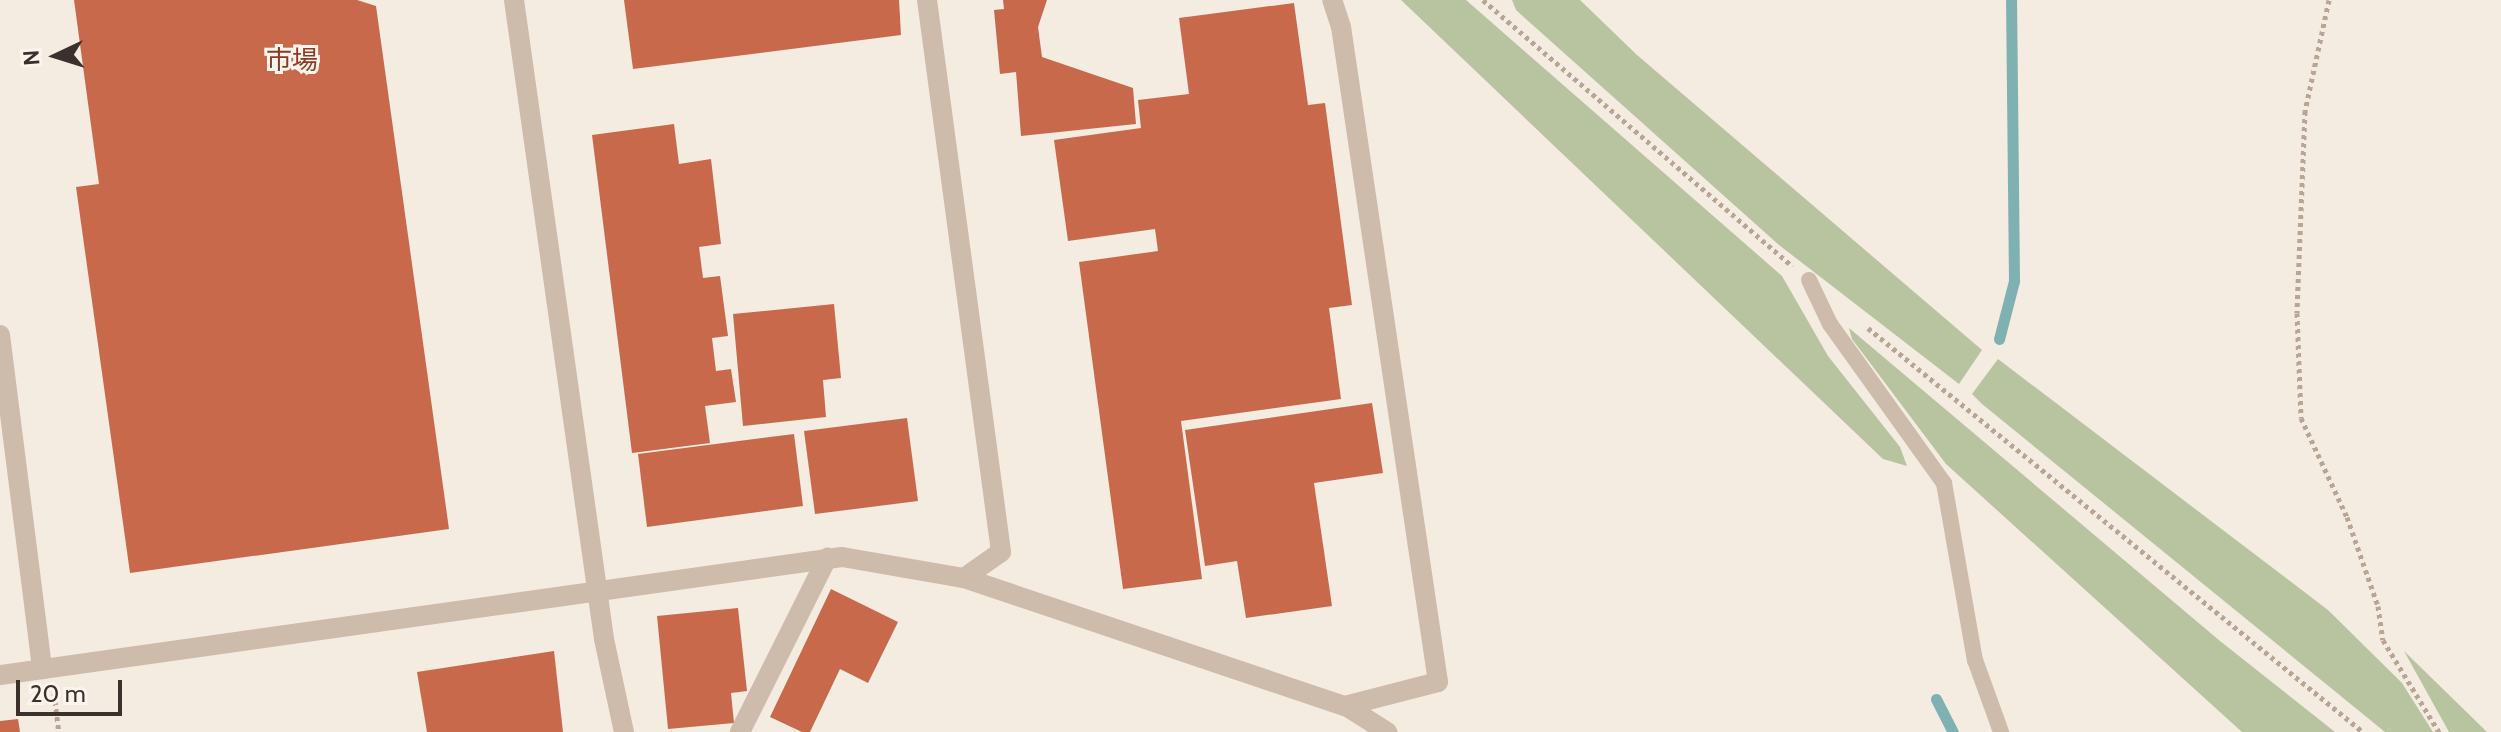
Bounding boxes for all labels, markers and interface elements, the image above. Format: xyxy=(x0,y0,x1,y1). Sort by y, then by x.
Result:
north arrow xyxy=(16,16,96,96)
district label: 市場 xyxy=(266,45,318,77)
text: N xyxy=(18,49,46,66)
scale bar xyxy=(20,664,126,714)
text: 20 m xyxy=(30,679,86,708)

